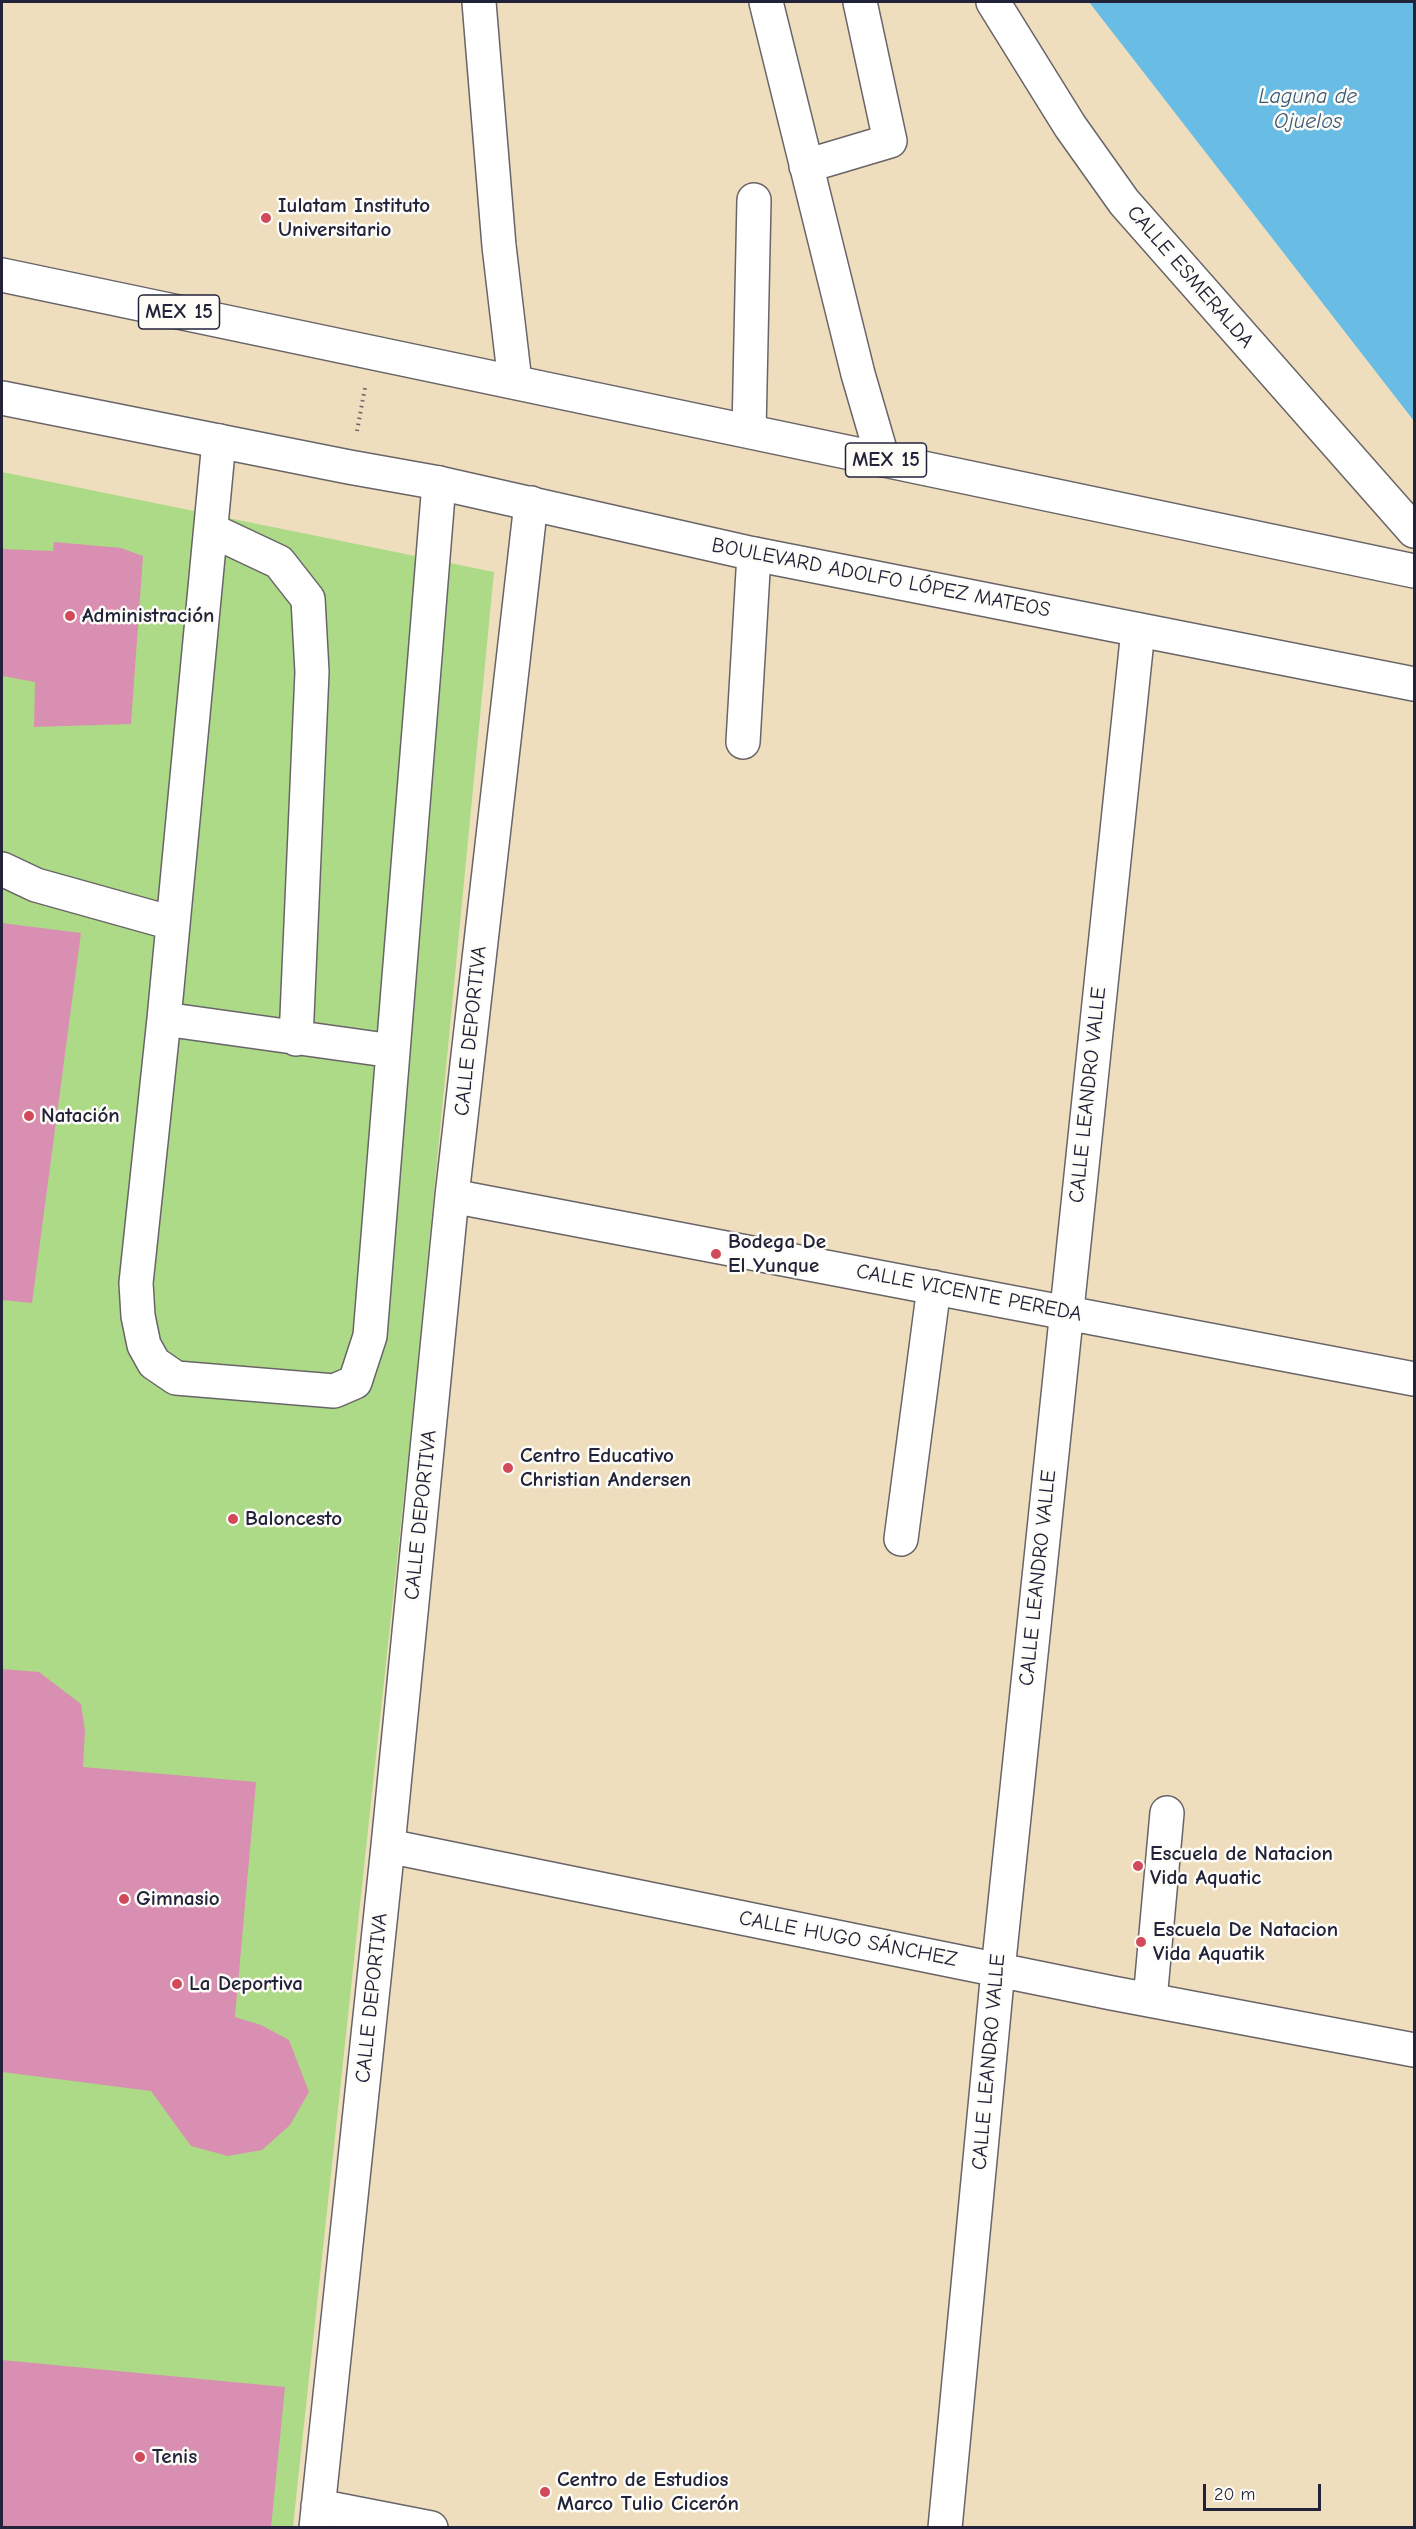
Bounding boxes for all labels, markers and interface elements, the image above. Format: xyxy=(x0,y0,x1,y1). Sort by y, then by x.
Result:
water label: Laguna de Ojuelos xyxy=(1259,84,1357,136)
place label: Iulatam Instituto Universitario xyxy=(278,193,430,243)
street label: CALLE ESMERALDA xyxy=(1121,200,1259,354)
marker: Iulatam Instituto Universitario xyxy=(259,211,273,225)
road number: MEX 15 xyxy=(138,295,219,329)
road number: MEX 15 xyxy=(846,443,926,477)
street label: BOULEVARD ADOLFO LÓPEZ MATEOS xyxy=(710,533,1052,623)
place label: Administración xyxy=(82,603,214,629)
marker: Administración xyxy=(63,609,77,623)
street label: CALLE DEPORTIVA xyxy=(450,945,492,1117)
street label: CALLE LEANDRO VALLE xyxy=(1064,986,1112,1204)
place label: Natación xyxy=(41,1103,120,1129)
marker: Natación xyxy=(22,1109,36,1123)
place label: Bodega De El Yunque xyxy=(728,1229,826,1279)
marker: Bodega De El Yunque xyxy=(709,1247,723,1261)
street label: CALLE VICENTE PEREDA xyxy=(854,1259,1084,1327)
street label: CALLE DEPORTIVA xyxy=(400,1429,442,1601)
place label: Centro Educativo Christian Andersen xyxy=(520,1443,691,1493)
marker: Centro Educativo Christian Andersen xyxy=(501,1461,515,1475)
street label: CALLE LEANDRO VALLE xyxy=(1014,1469,1062,1687)
place label: Baloncesto xyxy=(245,1506,342,1532)
marker: Baloncesto xyxy=(226,1512,240,1526)
place label: Escuela de Natacion Vida Aquatic xyxy=(1150,1841,1333,1891)
marker: Escuela de Natacion Vida Aquatic xyxy=(1131,1859,1145,1873)
place label: Gimnasio xyxy=(136,1886,220,1912)
marker: Gimnasio xyxy=(117,1892,131,1906)
street label: CALLE HUGO SÁNCHEZ xyxy=(737,1905,959,1973)
street label: CALLE DEPORTIVA xyxy=(351,1912,393,2084)
place label: Escuela De Natacion Vida Aquatik xyxy=(1153,1917,1338,1967)
marker: Escuela De Natacion Vida Aquatik xyxy=(1134,1935,1148,1949)
street label: CALLE LEANDRO VALLE xyxy=(967,1953,1011,2171)
place label: La Deportiva xyxy=(189,1971,303,1997)
marker: La Deportiva xyxy=(170,1977,184,1991)
place label: Tenis xyxy=(152,2444,197,2470)
marker: Tenis xyxy=(133,2450,147,2464)
place label: Centro de Estudios Marco Tulio Cicerón xyxy=(557,2467,739,2517)
scale bar xyxy=(1206,2472,1324,2510)
text: 20 m xyxy=(1214,2484,1255,2505)
marker: Centro de Estudios Marco Tulio Cicerón xyxy=(538,2485,552,2499)

